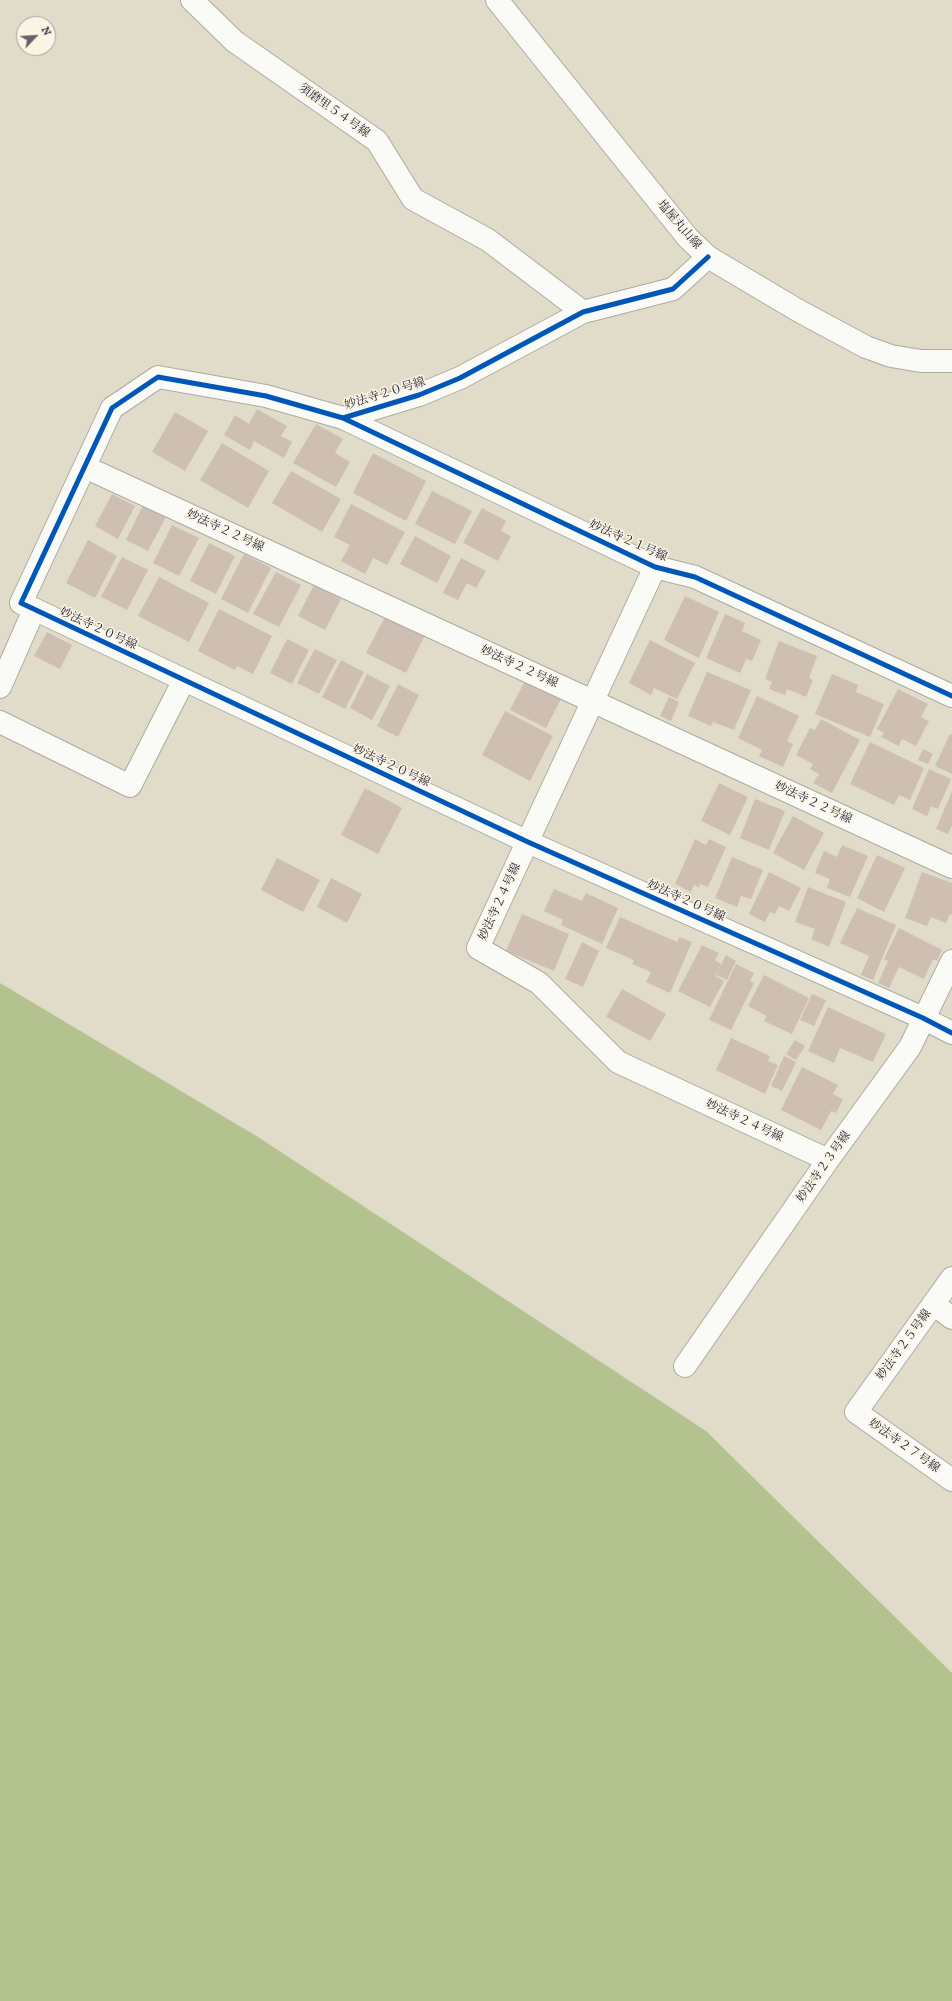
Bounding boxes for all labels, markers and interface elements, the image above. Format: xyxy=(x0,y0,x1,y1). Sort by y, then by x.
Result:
north arrow xyxy=(16,16,56,56)
text: N xyxy=(39,25,54,38)
street label: 須磨里５４号線 xyxy=(295,81,373,141)
street label: 塩屋丸山線 xyxy=(654,198,704,252)
street label: 妙法寺２０号線 xyxy=(343,375,427,413)
street label: 妙法寺２２号線 xyxy=(184,507,266,555)
street label: 妙法寺２１号線 xyxy=(587,517,669,565)
street label: 妙法寺２０号線 xyxy=(57,605,139,653)
street label: 妙法寺２２号線 xyxy=(478,643,560,691)
street label: 妙法寺２０号線 xyxy=(350,742,432,790)
street label: 妙法寺２２号線 xyxy=(772,779,854,827)
street label: 妙法寺２４号線 xyxy=(476,861,524,943)
street label: 妙法寺２０号線 xyxy=(645,877,727,925)
street label: 妙法寺２４号線 xyxy=(703,1097,785,1145)
street label: 妙法寺２３号線 xyxy=(794,1128,854,1206)
street label: 妙法寺２５号線 xyxy=(873,1307,935,1383)
street label: 妙法寺２７号線 xyxy=(865,1416,943,1476)

